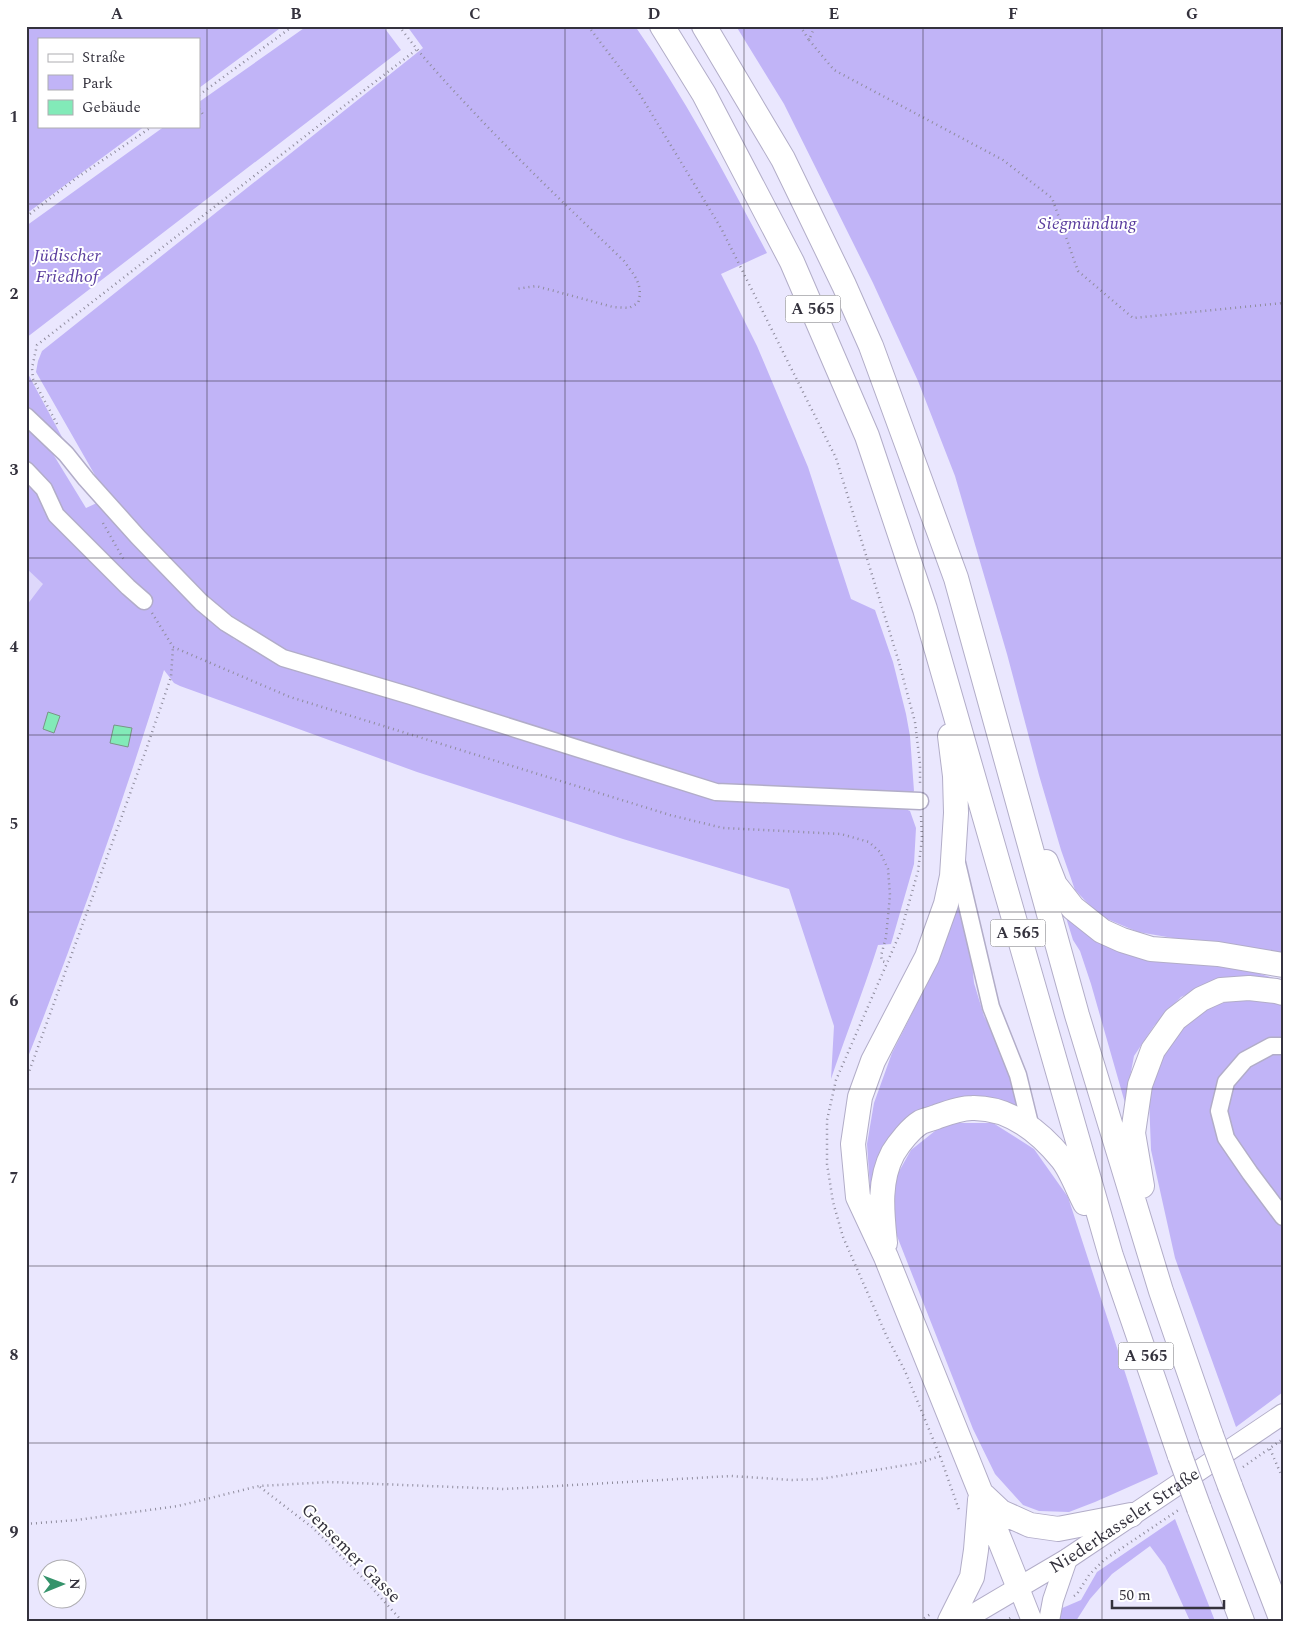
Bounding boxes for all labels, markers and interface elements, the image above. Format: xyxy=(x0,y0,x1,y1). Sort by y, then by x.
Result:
text: A xyxy=(111,2,124,26)
text: B xyxy=(290,2,302,26)
text: C xyxy=(469,2,481,26)
text: D xyxy=(648,2,661,26)
text: E xyxy=(829,2,839,26)
text: F xyxy=(1008,2,1018,26)
text: G xyxy=(1186,2,1198,26)
legend xyxy=(38,38,200,128)
text: Straße xyxy=(82,46,125,69)
text: Park xyxy=(82,72,113,95)
text: Gebäude xyxy=(82,96,141,119)
text: 1 xyxy=(10,105,18,129)
park label: Siegmündung xyxy=(1038,210,1137,237)
park label: Jüdischer Friedhof xyxy=(31,242,102,290)
text: 2 xyxy=(10,282,19,306)
road number: A 565 xyxy=(786,296,840,322)
text: 3 xyxy=(10,458,19,482)
text: 4 xyxy=(10,635,19,659)
text: 5 xyxy=(10,812,18,836)
road number: A 565 xyxy=(990,920,1046,946)
text: 6 xyxy=(10,989,19,1013)
text: 7 xyxy=(10,1166,19,1190)
road number: A 565 xyxy=(1118,1342,1174,1370)
text: 8 xyxy=(10,1343,19,1367)
street label: Niederkasseler Straße xyxy=(1044,1461,1205,1580)
street label: Gensemer Gasse xyxy=(295,1497,407,1609)
text: 9 xyxy=(10,1520,19,1544)
north arrow xyxy=(38,1560,88,1610)
scale bar xyxy=(1112,1577,1224,1609)
text: N xyxy=(64,1578,85,1590)
text: 50 m xyxy=(1119,1584,1151,1607)

